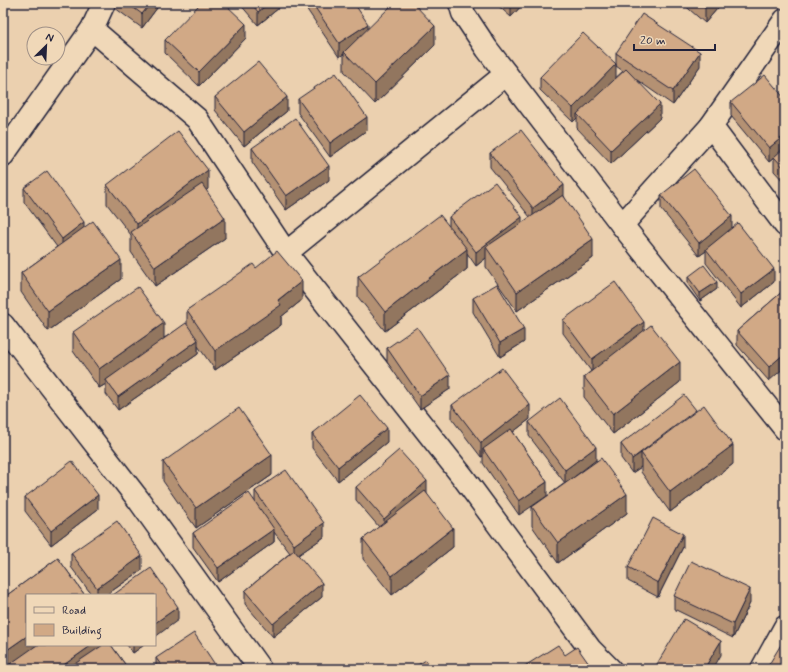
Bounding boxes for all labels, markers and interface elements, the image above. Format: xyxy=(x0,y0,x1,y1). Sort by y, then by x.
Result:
north arrow xyxy=(26,26,66,66)
scale bar xyxy=(634,26,715,52)
text: N xyxy=(43,30,56,46)
text: 20 m xyxy=(640,33,666,49)
legend xyxy=(26,594,156,646)
text: Road xyxy=(62,603,86,619)
text: Building xyxy=(62,623,102,640)

